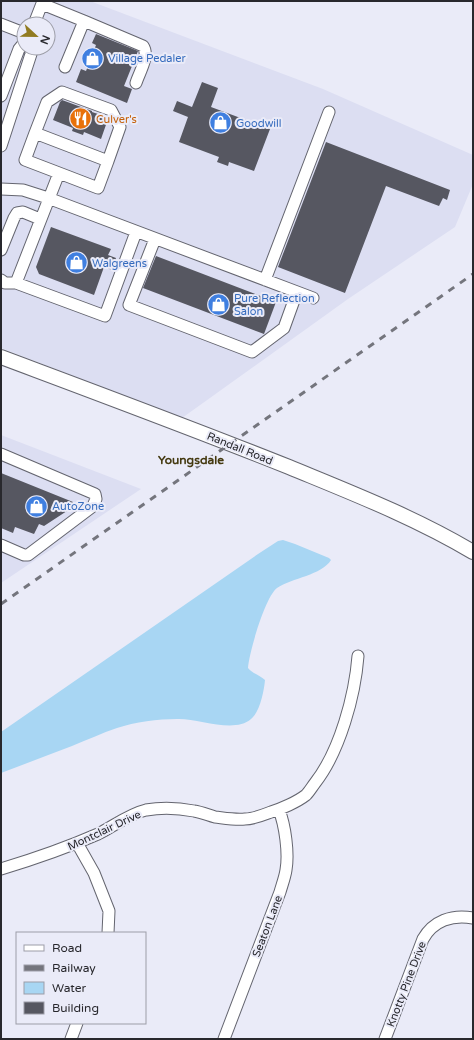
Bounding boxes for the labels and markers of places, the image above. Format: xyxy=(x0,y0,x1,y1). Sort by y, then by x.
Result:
shop icon: Village Pedaler xyxy=(80,45,106,71)
place label: Village Pedaler xyxy=(108,52,187,65)
restaurant icon: Culver's xyxy=(68,106,94,132)
shop icon: Goodwill xyxy=(207,110,233,136)
place label: Culver's xyxy=(96,113,137,126)
place label: Goodwill xyxy=(236,117,282,130)
shop icon: Walgreens xyxy=(63,250,89,276)
place label: Walgreens xyxy=(92,257,147,270)
shop icon: Pure Reflection Salon xyxy=(205,291,231,317)
place label: Pure Reflection Salon xyxy=(234,292,315,318)
shop icon: AutoZone xyxy=(23,493,49,519)
place label: AutoZone xyxy=(52,500,104,513)

